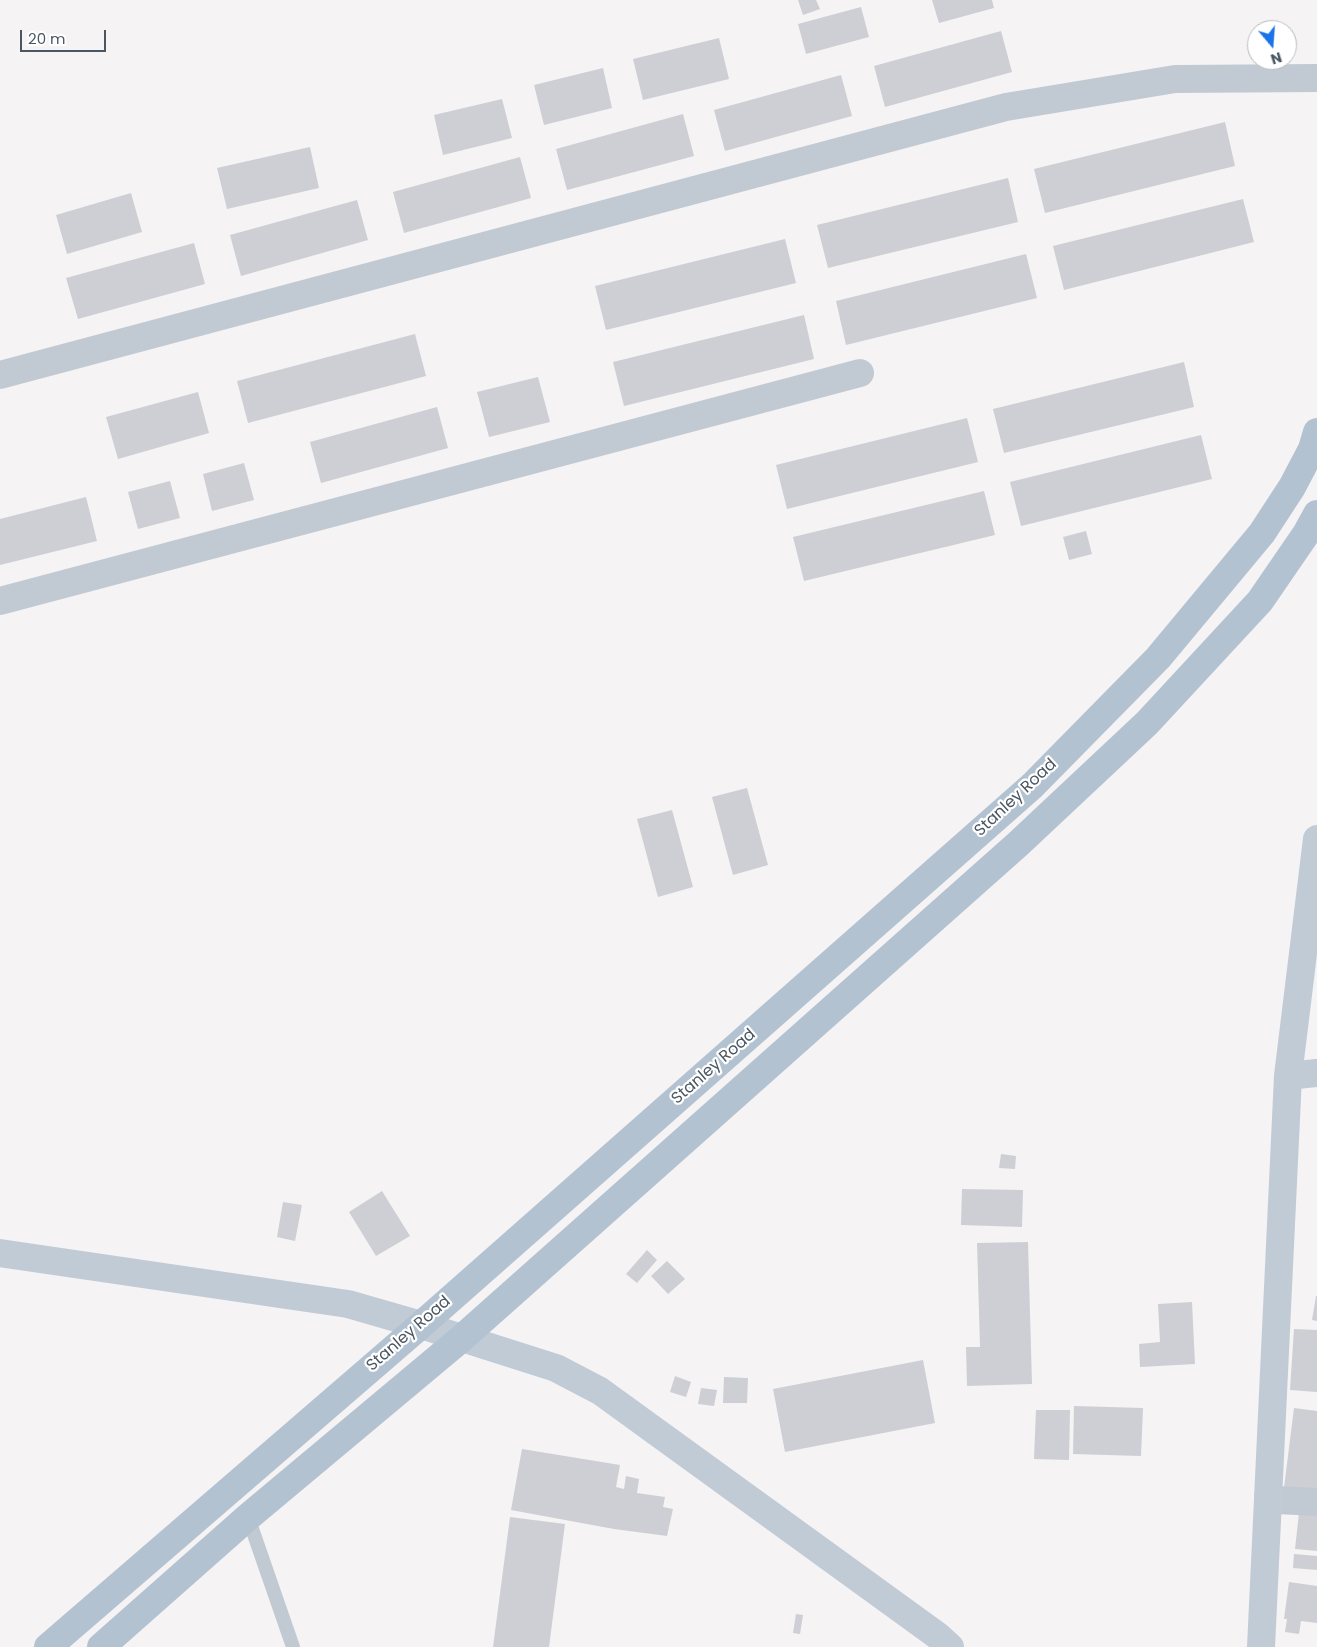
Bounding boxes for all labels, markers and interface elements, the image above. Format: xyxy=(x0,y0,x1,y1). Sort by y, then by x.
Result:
scale bar xyxy=(22,20,109,52)
north arrow xyxy=(1247,20,1297,70)
text: 20 m xyxy=(28,28,66,49)
text: N xyxy=(1268,47,1284,69)
street label: Stanley Road xyxy=(971,755,1061,841)
street label: Stanley Road xyxy=(668,1025,760,1109)
street label: Stanley Road xyxy=(363,1292,455,1376)

